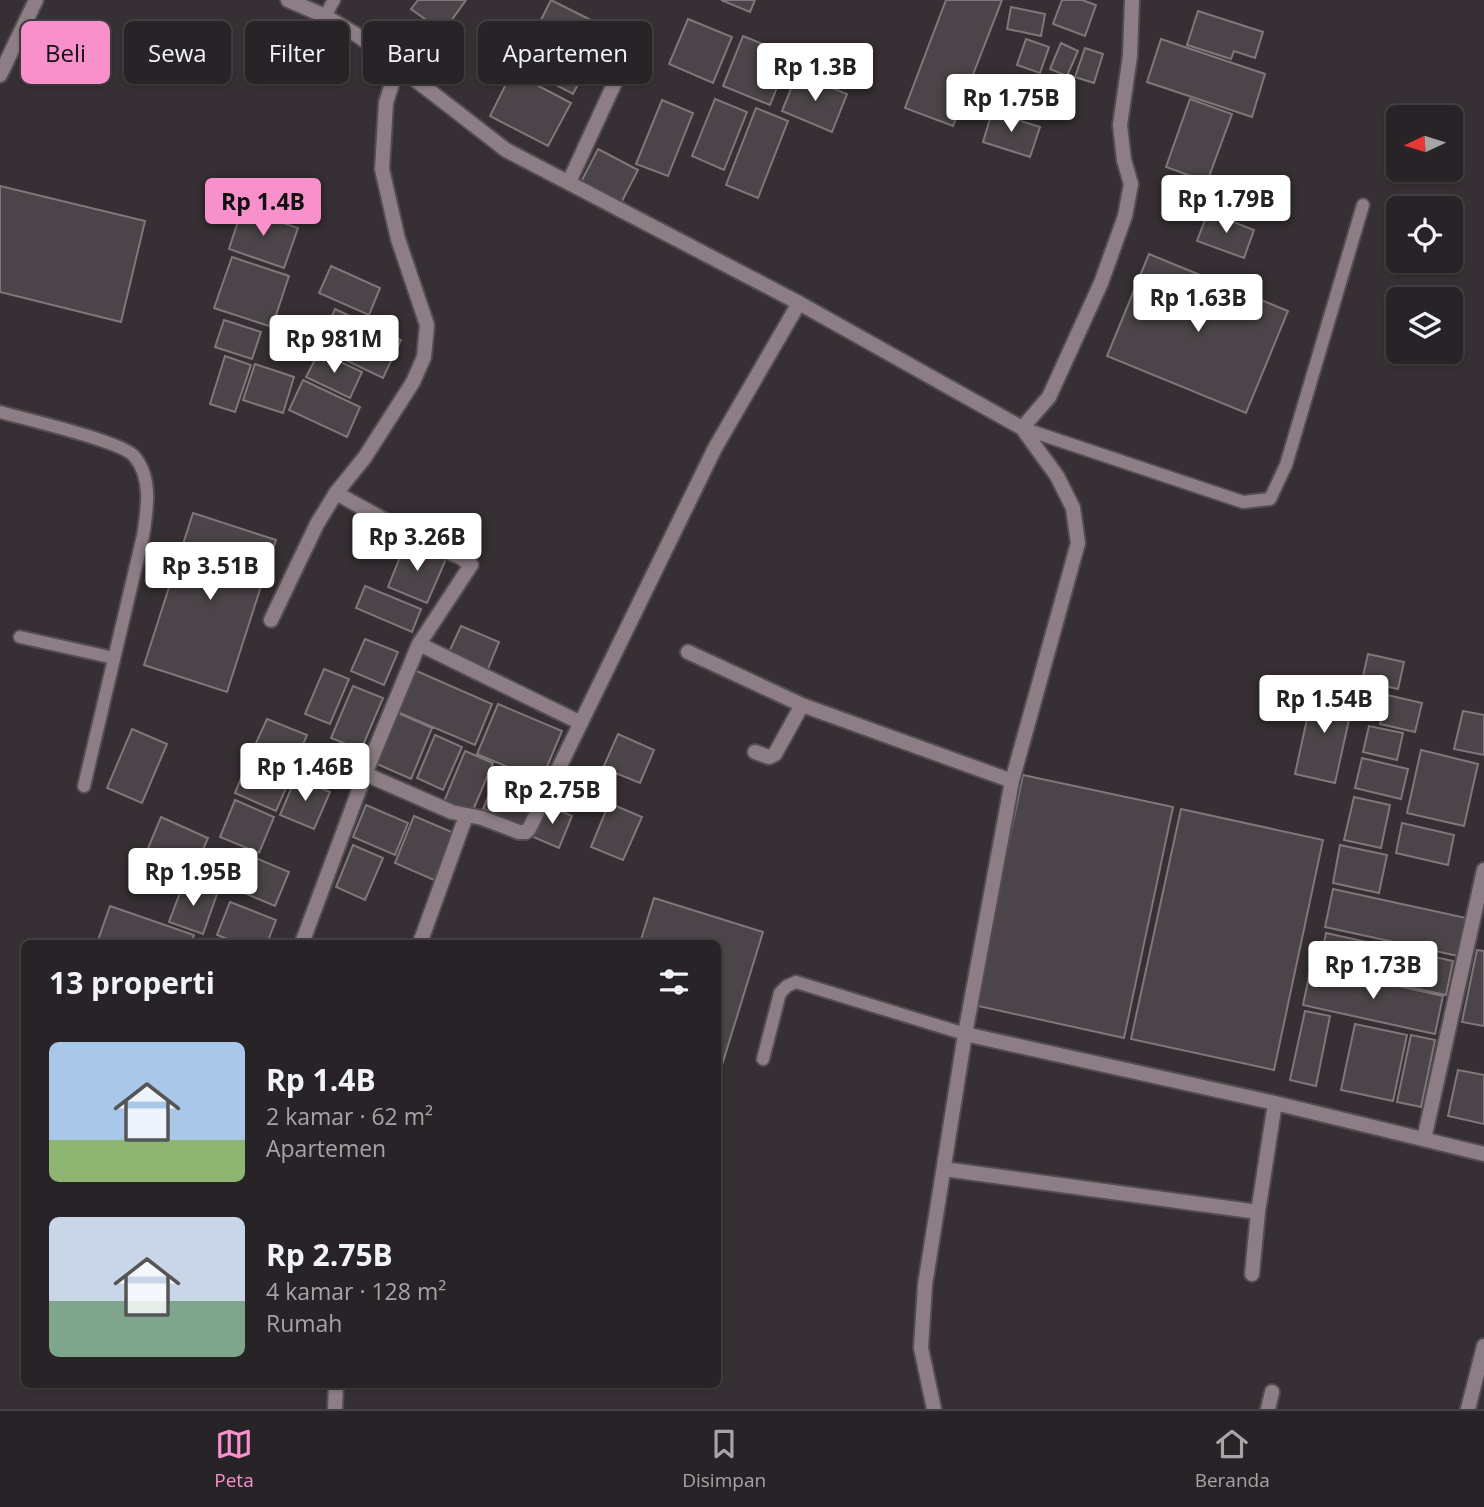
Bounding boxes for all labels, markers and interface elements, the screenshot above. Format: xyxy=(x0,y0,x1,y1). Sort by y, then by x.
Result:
chip: Beli xyxy=(21,21,110,84)
chip: Sewa xyxy=(124,21,231,84)
chip: Filter xyxy=(245,21,349,84)
chip: Baru xyxy=(363,21,464,84)
chip: Apartemen xyxy=(478,21,652,84)
pin: Rp 1.3B xyxy=(750,43,880,103)
text: Rp 1.3B xyxy=(773,50,857,82)
pin: Rp 1.75B xyxy=(939,74,1083,134)
text: Rp 1.75B xyxy=(962,81,1060,113)
north arrow xyxy=(1386,105,1463,182)
map controls xyxy=(1386,105,1463,364)
pin: Rp 1.79B xyxy=(1154,176,1298,235)
pin: Rp 1.4B xyxy=(198,178,328,238)
text: Rp 1.79B xyxy=(1177,182,1275,214)
text: Rp 1.4B xyxy=(221,185,305,217)
button: locate xyxy=(1386,196,1463,273)
pin: Rp 1.63B xyxy=(1126,274,1270,334)
text: Rp 1.63B xyxy=(1149,281,1247,313)
button: layers xyxy=(1386,287,1463,364)
pin: Rp 981M xyxy=(269,316,399,375)
text: Rp 981M xyxy=(286,322,382,354)
pin: Rp 3.26B xyxy=(345,514,489,573)
text: Rp 3.26B xyxy=(368,520,466,552)
pin: Rp 3.51B xyxy=(138,542,282,602)
text: Rp 3.51B xyxy=(161,549,259,581)
pin: Rp 1.54B xyxy=(1252,676,1396,735)
text: Rp 1.54B xyxy=(1275,682,1373,714)
pin: Rp 1.46B xyxy=(233,744,377,803)
text: Rp 1.46B xyxy=(256,750,354,782)
pin: Rp 2.75B xyxy=(480,766,624,826)
text: Rp 2.75B xyxy=(503,773,601,805)
pin: Rp 1.95B xyxy=(121,848,265,908)
text: Rp 1.95B xyxy=(144,855,242,887)
pin: Rp 1.73B xyxy=(1301,942,1445,1001)
text: Rp 1.73B xyxy=(1324,948,1422,980)
text: 13 properti xyxy=(49,962,215,1003)
icon: filters xyxy=(655,963,693,1001)
text: Rp 1.4B xyxy=(266,1059,376,1100)
icon: home xyxy=(105,1070,189,1154)
text: 2 kamar · 62 m² xyxy=(266,1100,433,1132)
text: Apartemen xyxy=(266,1132,386,1164)
text: Rp 2.75B xyxy=(266,1234,393,1275)
icon: home xyxy=(105,1245,189,1329)
text: 4 kamar · 128 m² xyxy=(266,1275,446,1307)
text: Rumah xyxy=(266,1307,342,1339)
tab: Peta xyxy=(214,1425,254,1493)
tab: Disimpan xyxy=(682,1425,766,1493)
tab: Beranda xyxy=(1195,1425,1270,1493)

